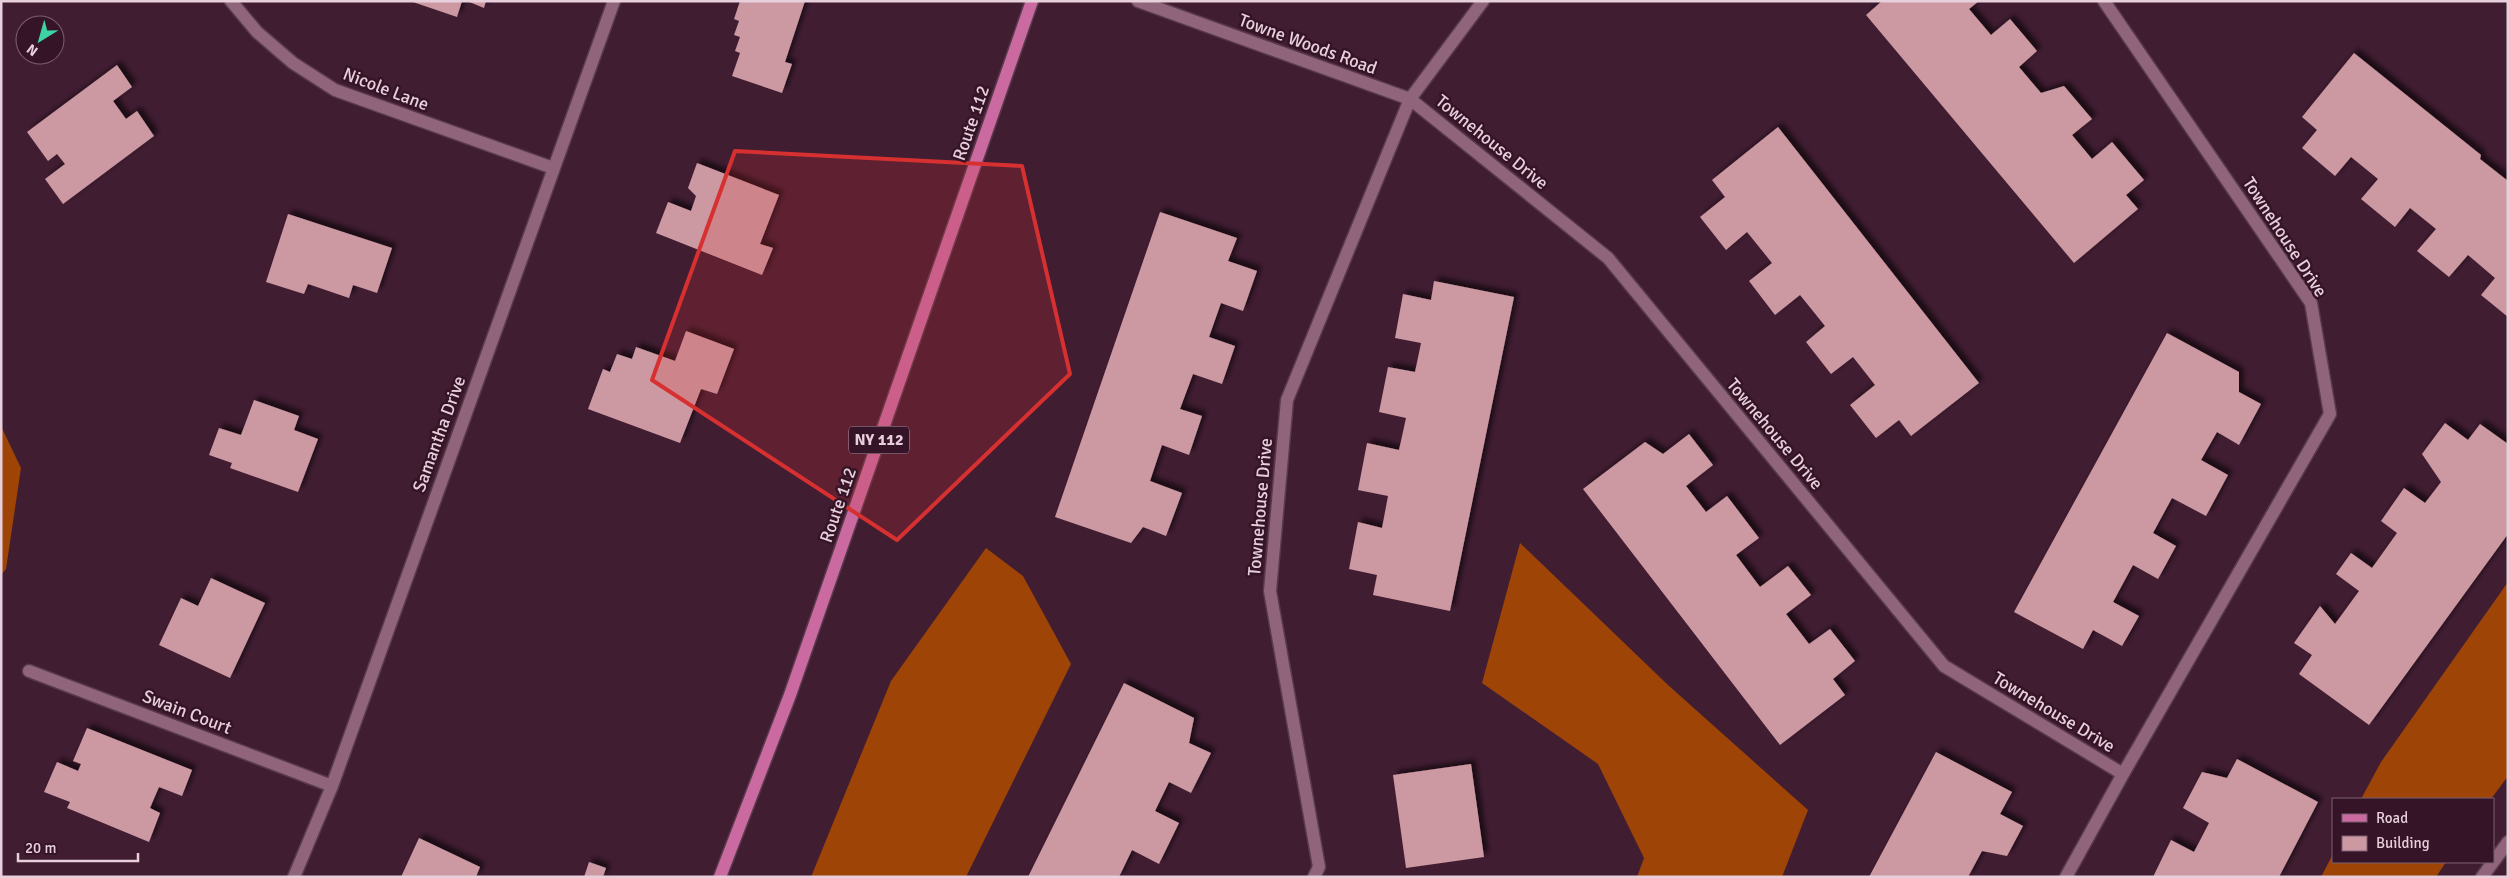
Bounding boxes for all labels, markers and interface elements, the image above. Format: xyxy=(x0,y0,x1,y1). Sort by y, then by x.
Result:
street label: Towne Woods Road xyxy=(1236,9,1380,79)
north arrow xyxy=(15,15,65,65)
text: N xyxy=(23,40,41,60)
street label: Nicole Lane xyxy=(340,63,432,115)
street label: Route 112 xyxy=(948,83,994,163)
street label: Townehouse Drive xyxy=(1431,90,1553,194)
street label: Townehouse Drive xyxy=(2238,173,2332,301)
street label: Samantha Drive xyxy=(408,373,470,495)
street label: Townehouse Drive xyxy=(1722,374,1828,494)
road number: NY 112 xyxy=(849,426,909,454)
street label: Townehouse Drive xyxy=(1243,437,1277,577)
street label: Route 112 xyxy=(815,465,861,545)
street label: Townehouse Drive xyxy=(1989,667,2119,757)
street label: Swain Court xyxy=(139,685,235,739)
legend xyxy=(2332,798,2494,863)
text: Road xyxy=(2376,809,2408,827)
scale bar xyxy=(18,830,138,862)
text: Building xyxy=(2376,834,2430,852)
text: 20 m xyxy=(25,839,56,857)

